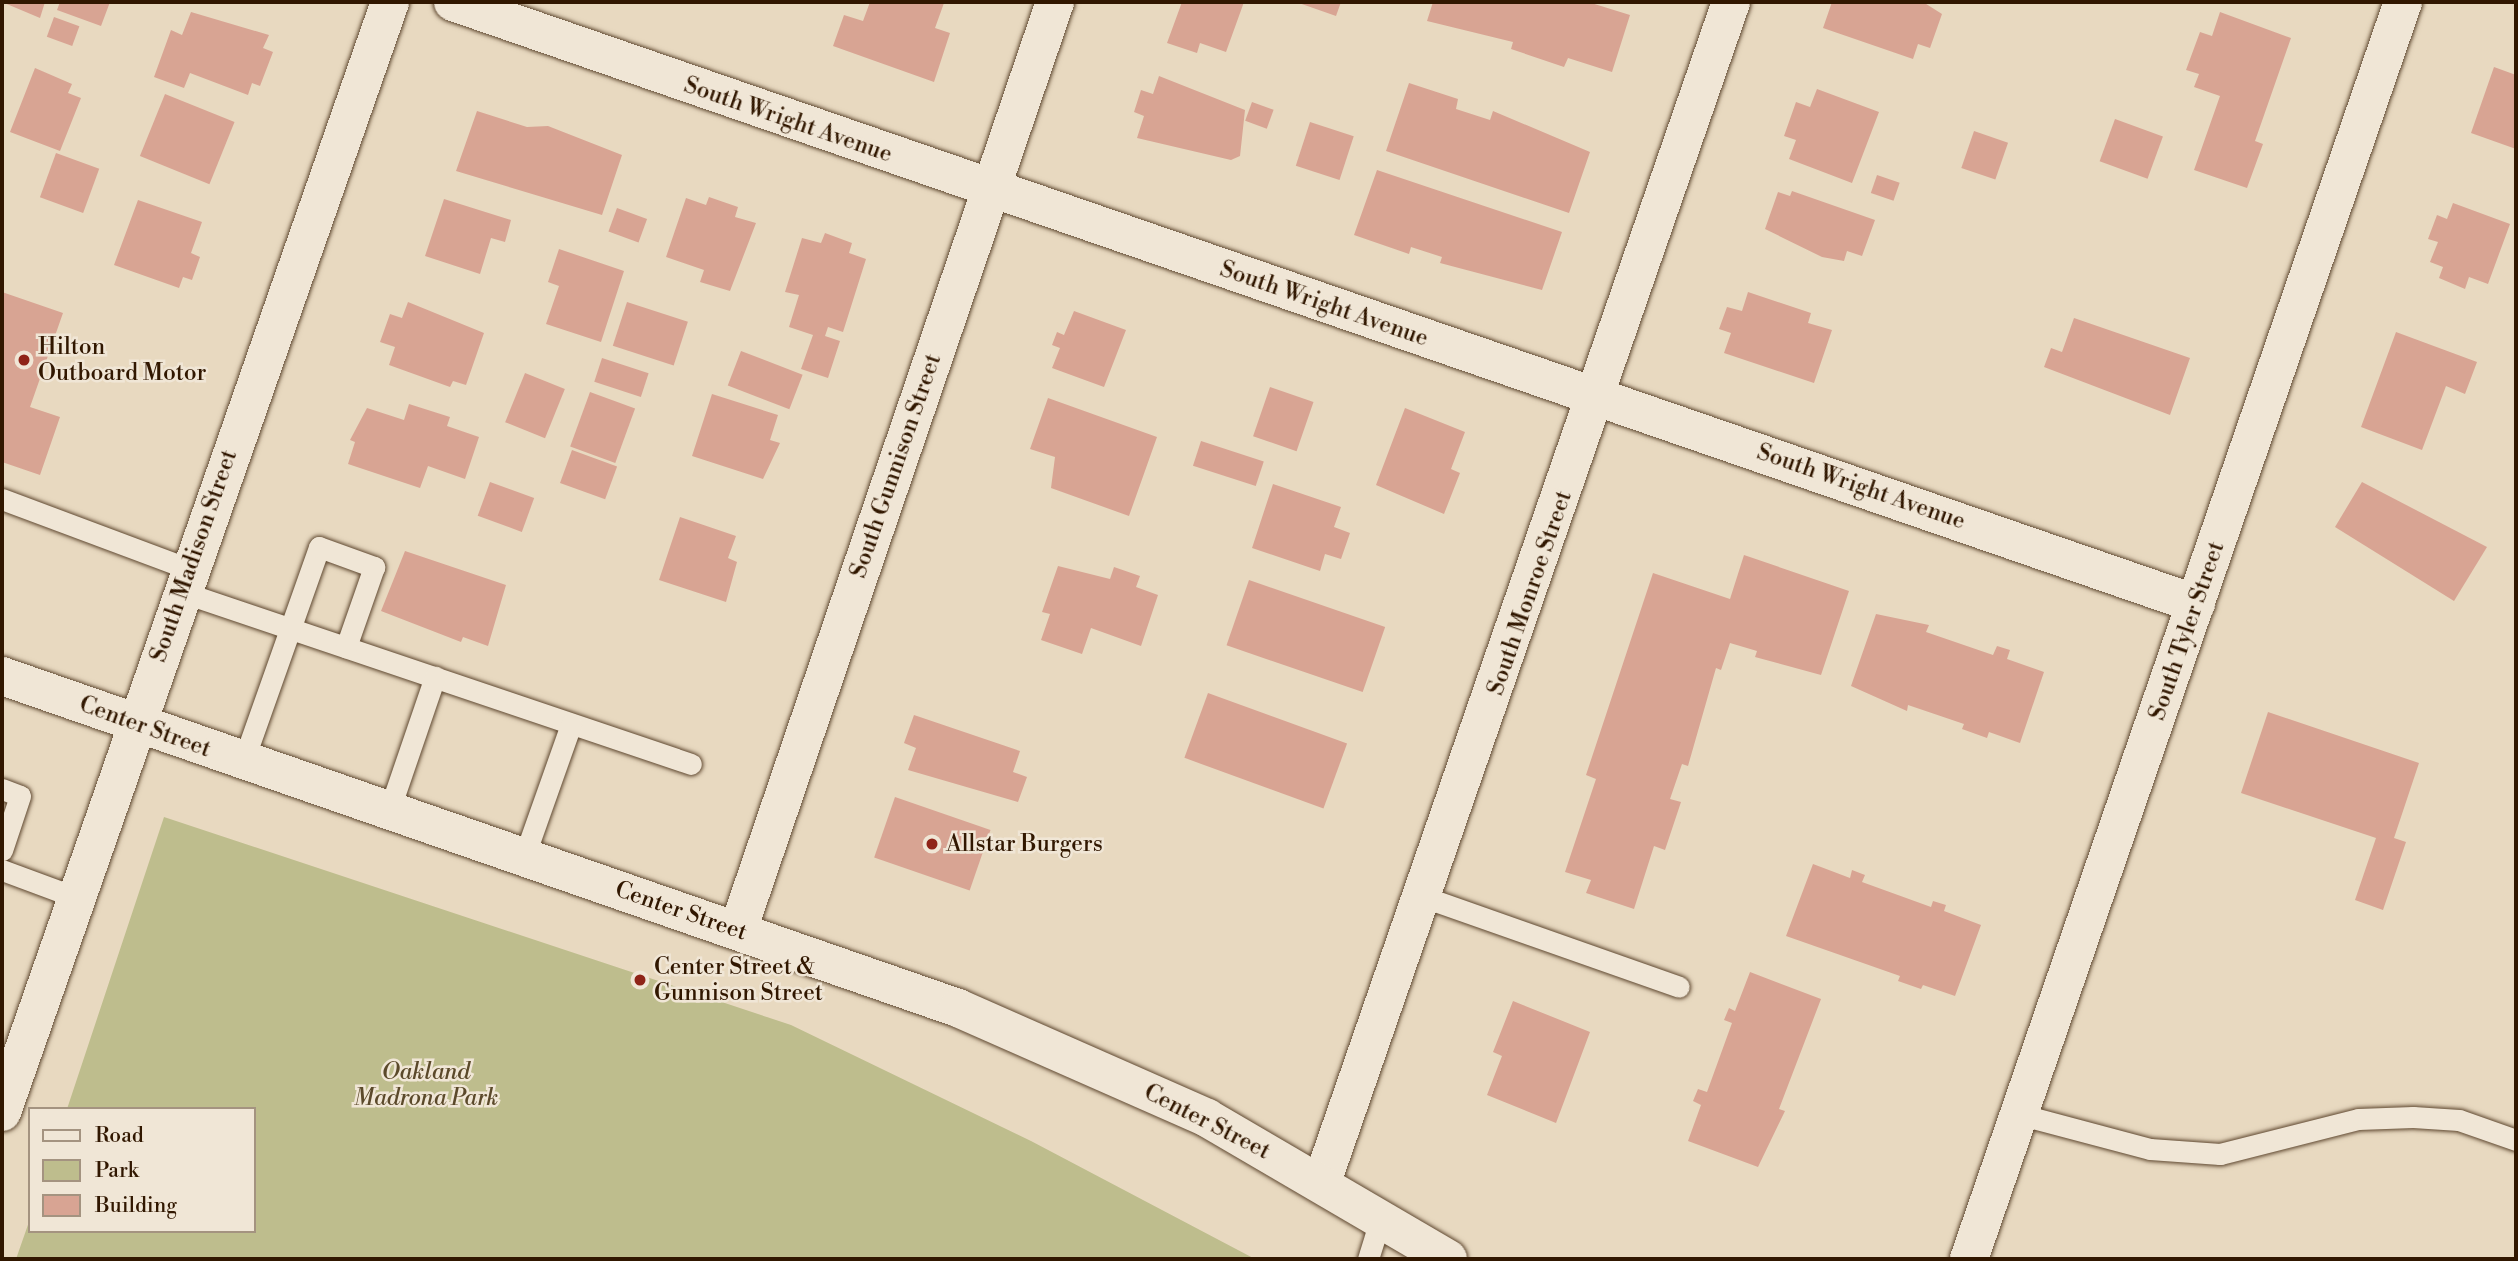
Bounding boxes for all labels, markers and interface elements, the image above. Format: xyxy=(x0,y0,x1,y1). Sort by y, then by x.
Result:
street label: South Wright Avenue xyxy=(680,71,896,169)
street label: South Wright Avenue xyxy=(1216,255,1432,353)
place label: Hilton Outboard Motor xyxy=(38,333,207,387)
street label: South Gunnison Street xyxy=(845,350,947,582)
marker: Hilton Outboard Motor xyxy=(16,352,32,368)
street label: South Wright Avenue xyxy=(1753,438,1969,536)
street label: South Madison Street xyxy=(145,446,243,666)
street label: South Monroe Street xyxy=(1482,487,1578,699)
street label: South Tyler Street xyxy=(2144,538,2230,724)
street label: Center Street xyxy=(76,690,214,764)
place label: Allstar Burgers xyxy=(946,830,1103,858)
marker: Allstar Burgers xyxy=(924,836,940,852)
street label: Center Street xyxy=(611,876,751,946)
place label: Center Street & Gunnison Street xyxy=(654,953,823,1007)
marker: Center Street & Gunnison Street xyxy=(632,972,648,988)
park label: Oakland Madrona Park xyxy=(354,1058,498,1112)
street label: Center Street xyxy=(1139,1078,1275,1166)
legend xyxy=(28,1107,256,1233)
text: Road xyxy=(95,1123,144,1149)
text: Park xyxy=(95,1158,139,1184)
text: Building xyxy=(95,1193,177,1219)

